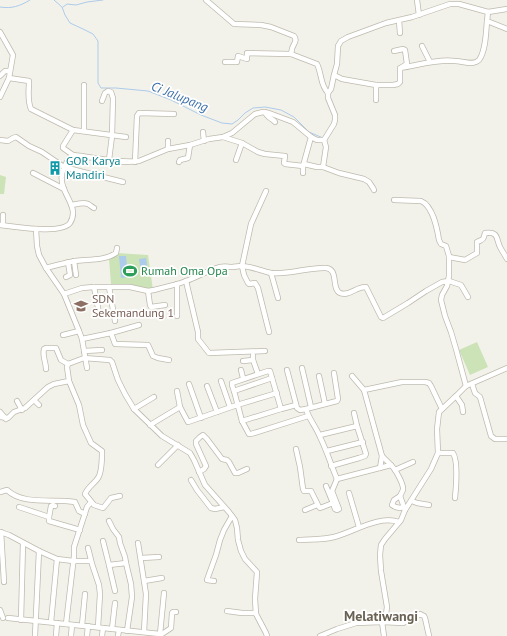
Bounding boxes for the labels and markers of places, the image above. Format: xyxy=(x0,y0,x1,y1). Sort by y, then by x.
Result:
place label: GOR Karya Mandiri xyxy=(66,153,121,182)
building icon: GOR Karya Mandiri xyxy=(47,160,63,176)
sports icon: Rumah Oma Opa xyxy=(122,263,138,279)
place label: Rumah Oma Opa xyxy=(141,263,228,278)
place label: SDN Sekemandung 1 xyxy=(92,291,174,320)
school or university icon: SDN Sekemandung 1 xyxy=(73,298,89,314)

